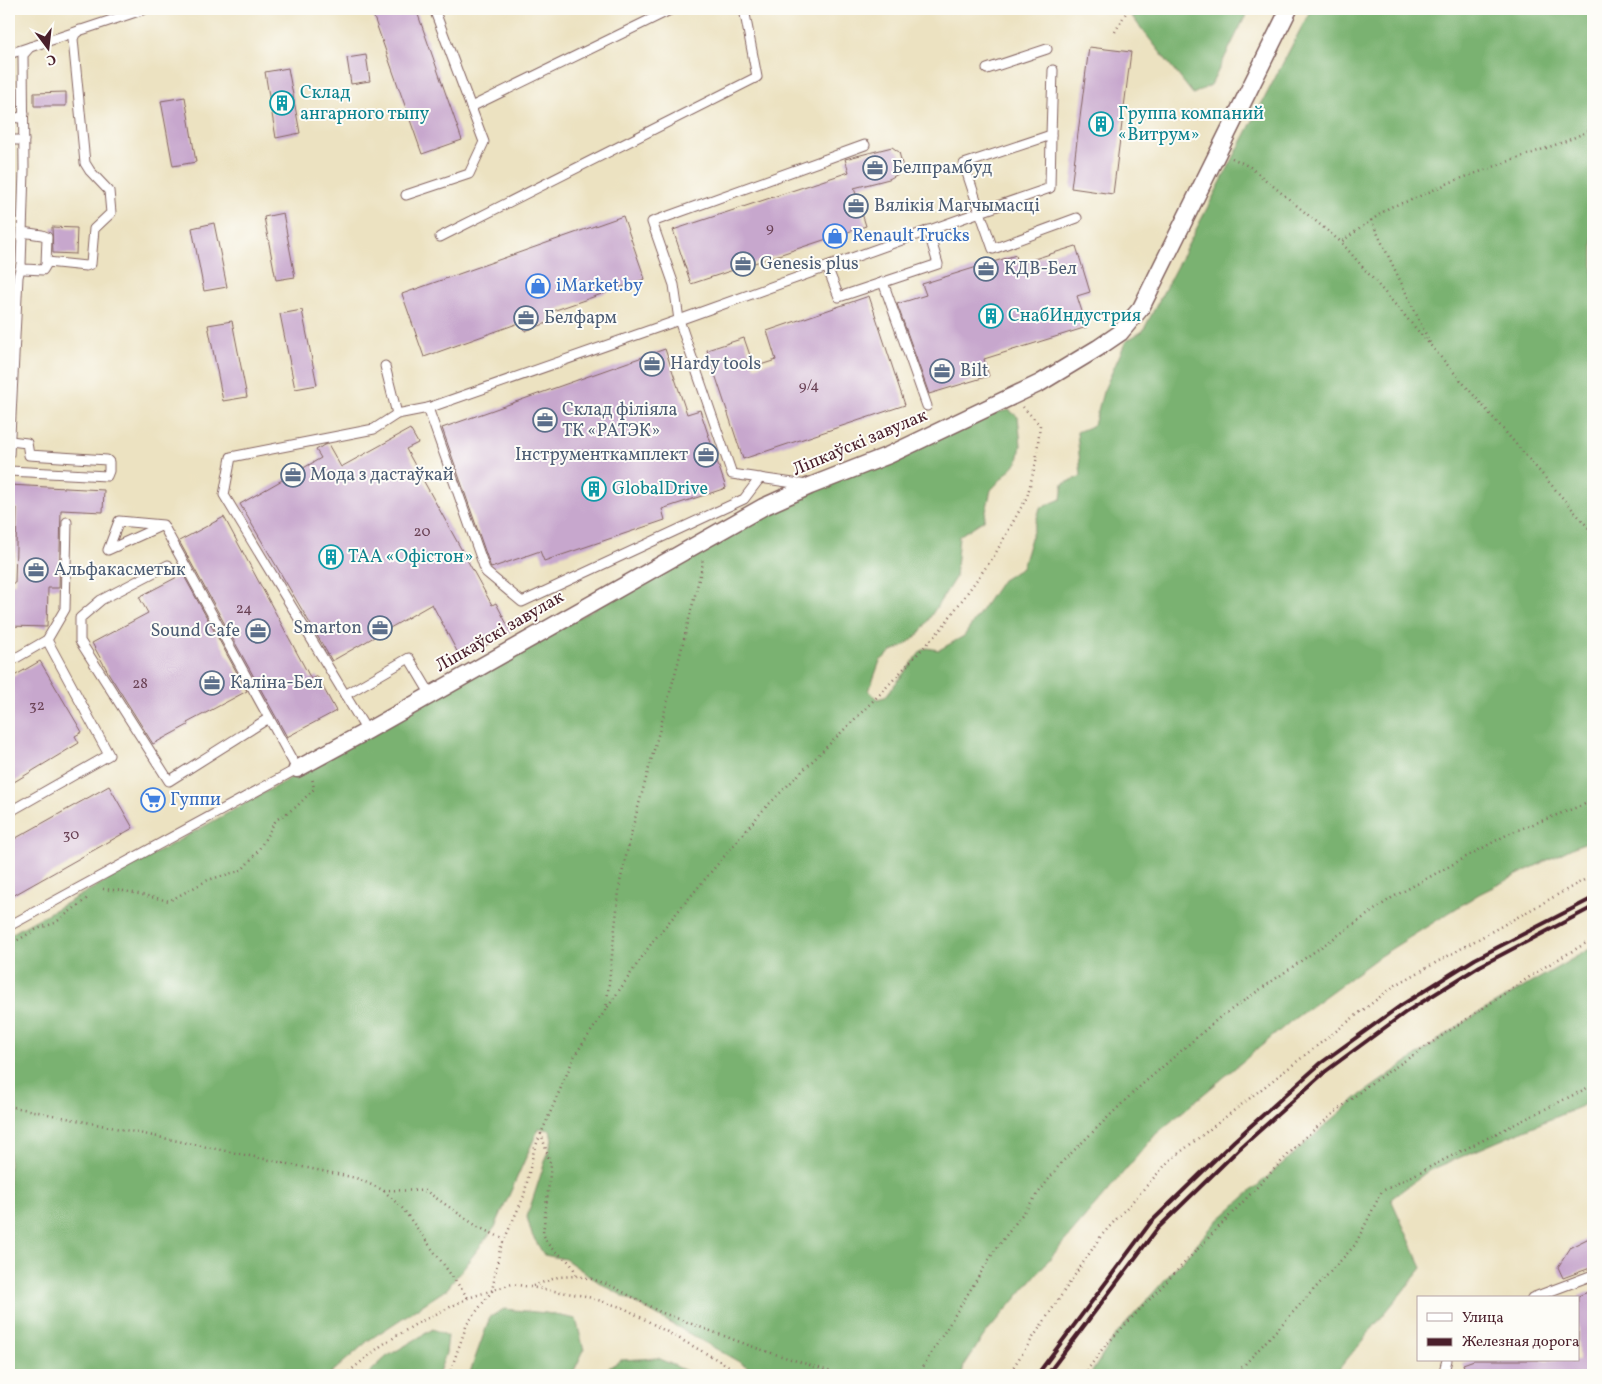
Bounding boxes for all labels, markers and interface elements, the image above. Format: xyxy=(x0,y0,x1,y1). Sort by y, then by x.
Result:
north arrow xyxy=(22,22,72,72)
text: С xyxy=(44,49,58,69)
place label: Склад ангарного тыпу xyxy=(300,81,430,127)
building icon: Склад ангарного тыпу xyxy=(269,90,295,116)
place label: Группа компаний «Витрум» xyxy=(1118,102,1264,148)
building icon: Группа компаний «Витрум» xyxy=(1088,111,1114,137)
office icon: Белпрамбуд xyxy=(862,155,888,181)
place label: Белпрамбуд xyxy=(892,156,992,181)
office icon: Вялікія Магчымасці xyxy=(843,193,869,219)
place label: Вялікія Магчымасці xyxy=(874,194,1040,219)
house number: 9 xyxy=(766,218,774,239)
shop icon: Renault Trucks xyxy=(822,223,848,249)
place label: Renault Trucks xyxy=(852,224,970,249)
office icon: Genesis plus xyxy=(730,251,756,277)
place label: Genesis plus xyxy=(760,252,859,277)
office icon: КДВ-Бел xyxy=(973,256,999,282)
place label: КДВ-Бел xyxy=(1004,257,1077,282)
shop icon: iMarket.by xyxy=(525,273,551,299)
place label: iMarket.by xyxy=(556,274,643,299)
building icon: СнабИндустрия xyxy=(978,303,1004,329)
place label: СнабИндустрия xyxy=(1008,304,1141,329)
office icon: Белфарм xyxy=(513,305,539,331)
place label: Белфарм xyxy=(544,306,617,331)
office icon: Hardy tools xyxy=(639,351,665,377)
place label: Hardy tools xyxy=(670,352,761,377)
office icon: Bilt xyxy=(929,358,955,384)
place label: Bilt xyxy=(960,359,988,384)
house number: 9/4 xyxy=(799,376,819,397)
place label: Склад філіяла ТК «РАТЭК» xyxy=(562,398,677,444)
street label: Ліпкаўскі завулак xyxy=(789,403,932,483)
office icon: Склад філіяла ТК «РАТЭК» xyxy=(532,407,558,433)
office icon: Інструменткамплект xyxy=(693,442,719,468)
place label: Інструменткамплект xyxy=(515,443,688,468)
office icon: Мода з дастаўкай xyxy=(280,462,306,488)
place label: Мода з дастаўкай xyxy=(310,463,454,488)
building icon: GlobalDrive xyxy=(581,476,607,502)
place label: GlobalDrive xyxy=(612,477,708,502)
house number: 20 xyxy=(414,522,430,543)
building icon: ТАА «Офістон» xyxy=(318,544,344,570)
place label: ТАА «Офістон» xyxy=(348,545,473,570)
office icon: Альфакасметык xyxy=(23,557,49,583)
place label: Альфакасметык xyxy=(54,558,186,583)
street label: Ліпкаўскі завулак xyxy=(431,585,569,679)
house number: 24 xyxy=(236,599,252,620)
office icon: Smarton xyxy=(367,615,393,641)
place label: Smarton xyxy=(293,616,362,641)
office icon: Sound Cafe xyxy=(245,618,271,644)
place label: Sound Cafe xyxy=(150,619,240,644)
office icon: Каліна-Бел xyxy=(199,670,225,696)
place label: Каліна-Бел xyxy=(230,671,323,696)
house number: 28 xyxy=(132,674,148,695)
house number: 32 xyxy=(29,696,45,717)
supermarket icon: Гуппи xyxy=(140,787,166,813)
place label: Гуппи xyxy=(170,788,221,813)
house number: 30 xyxy=(63,825,79,846)
legend xyxy=(1417,1296,1580,1362)
text: Улица xyxy=(1462,1308,1504,1329)
text: Железная дорога xyxy=(1462,1332,1579,1353)

